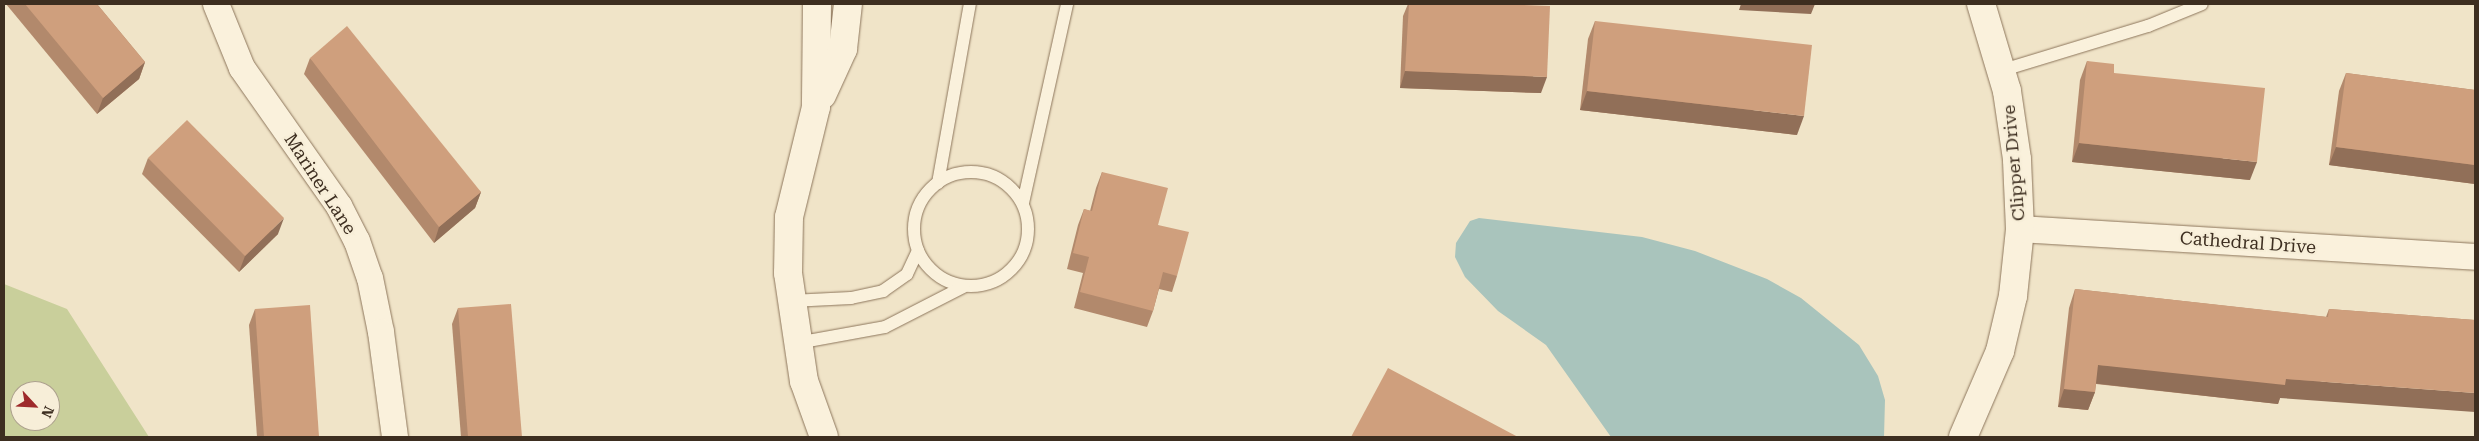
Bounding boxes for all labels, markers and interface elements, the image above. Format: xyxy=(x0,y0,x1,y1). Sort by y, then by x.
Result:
street label: Clipper Drive xyxy=(1998,104,2030,222)
street label: Mariner Lane xyxy=(279,130,361,238)
street label: Cathedral Drive xyxy=(2179,227,2317,259)
north arrow xyxy=(10,381,60,431)
text: N xyxy=(38,404,57,420)

